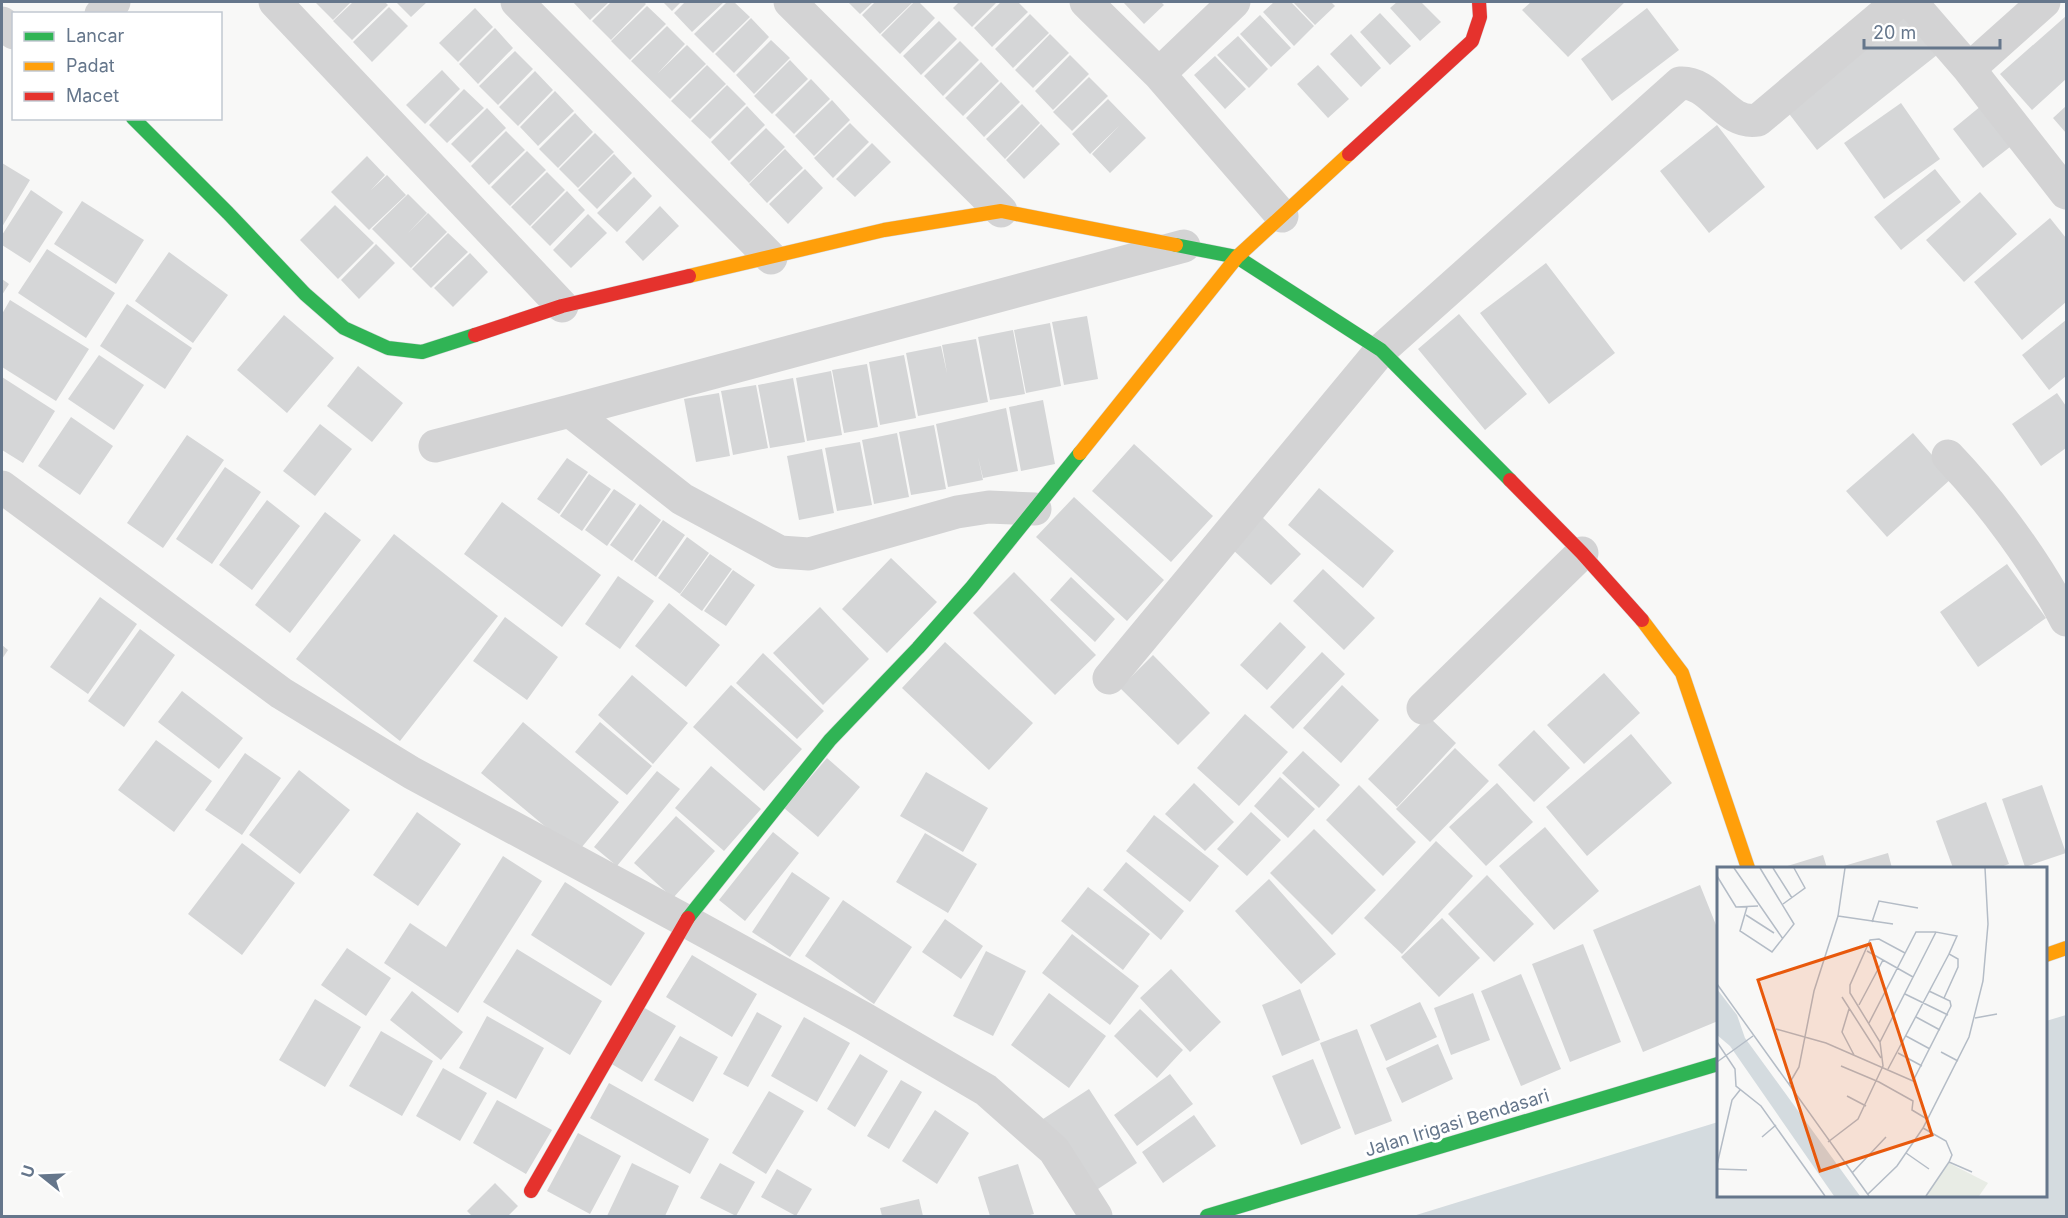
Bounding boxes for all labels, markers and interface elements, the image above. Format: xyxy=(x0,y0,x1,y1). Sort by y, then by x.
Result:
legend xyxy=(12,12,222,120)
scale bar xyxy=(1864,12,2000,50)
text: 20 m xyxy=(1873,22,1916,43)
text: Lancar xyxy=(66,25,124,46)
text: Padat xyxy=(66,55,115,76)
text: Macet xyxy=(66,85,119,106)
inset map xyxy=(1717,867,2047,1197)
street label: Jalan Irigasi Bendasari xyxy=(1362,1084,1552,1161)
north arrow xyxy=(12,1146,72,1206)
text: U xyxy=(16,1163,39,1180)

